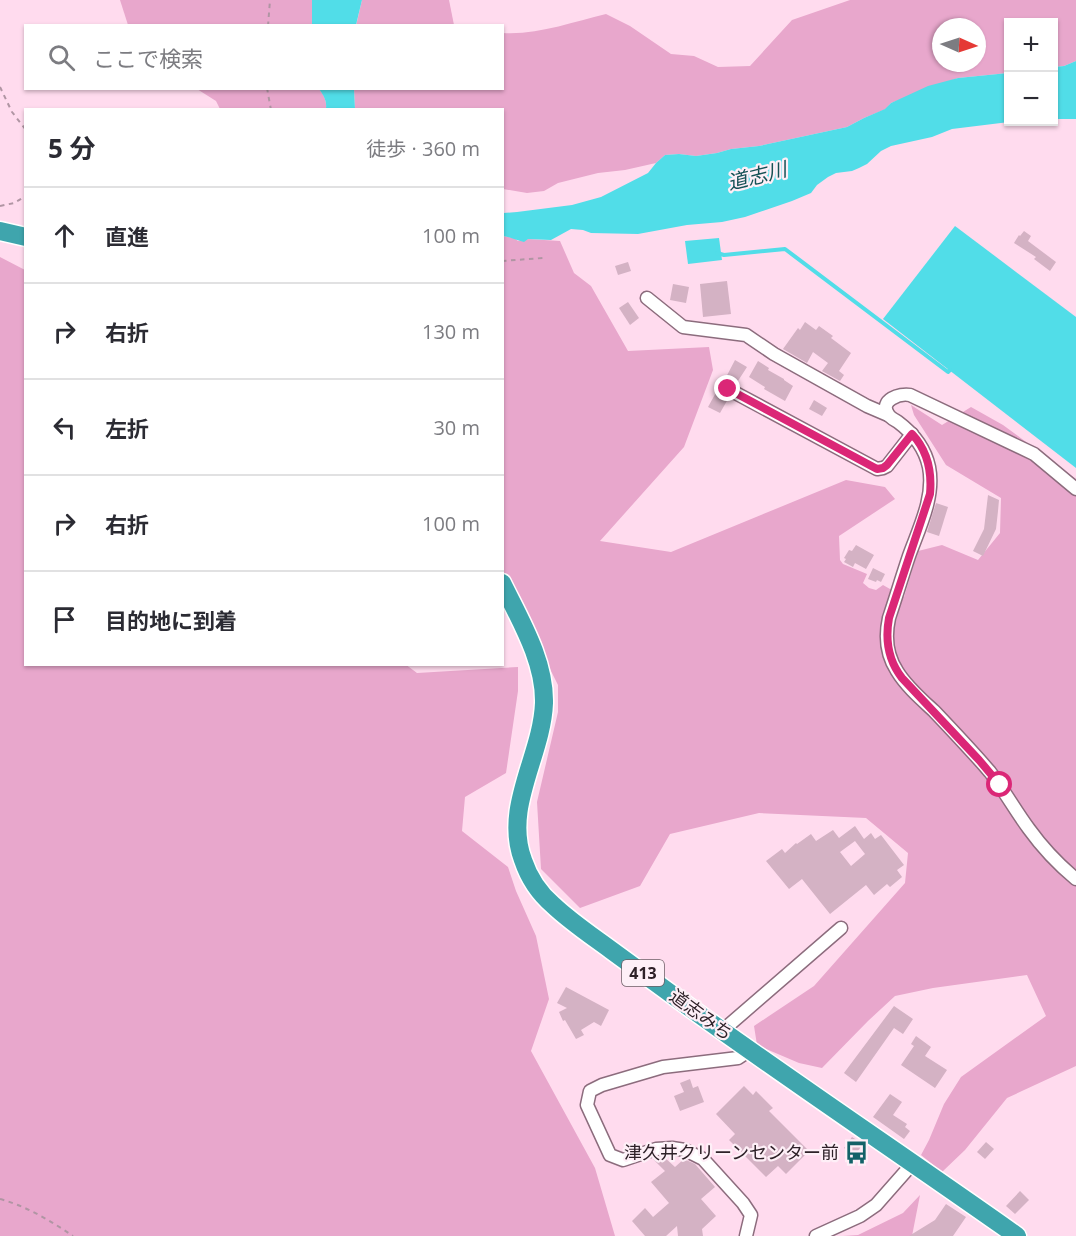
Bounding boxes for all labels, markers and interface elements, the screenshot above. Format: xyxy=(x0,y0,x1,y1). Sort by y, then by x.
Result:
north arrow xyxy=(932,18,986,72)
map controls xyxy=(1004,18,1058,126)
button: + xyxy=(1004,18,1058,72)
search box xyxy=(24,24,504,90)
icon: search xyxy=(45,41,78,74)
text: ここで検索 xyxy=(93,43,203,73)
button: − xyxy=(1004,72,1058,126)
text: 5 分 xyxy=(48,130,96,166)
text: 徒歩 · 360 m xyxy=(366,135,480,162)
water label: 道志川 xyxy=(725,155,791,196)
icon: ahead xyxy=(48,219,81,252)
text: 直進 xyxy=(105,221,149,251)
text: 100 m xyxy=(422,222,480,249)
icon: right xyxy=(48,315,81,348)
text: 右折 xyxy=(105,317,149,347)
text: 130 m xyxy=(422,318,480,345)
route end xyxy=(714,375,740,401)
icon: left xyxy=(48,411,81,444)
text: 左折 xyxy=(105,413,149,443)
text: 30 m xyxy=(433,414,480,441)
icon: right xyxy=(48,507,81,540)
text: 右折 xyxy=(105,509,149,539)
text: 100 m xyxy=(422,510,480,537)
icon: arrive xyxy=(48,603,81,636)
text: 目的地に到着 xyxy=(105,605,237,635)
route start xyxy=(986,771,1012,797)
road number: 413 xyxy=(622,960,664,986)
street label: 道志みち xyxy=(665,983,738,1045)
place label: 津久井クリーンセンター前 xyxy=(624,1140,839,1164)
bus stop icon: 津久井クリーンセンター前 xyxy=(844,1140,870,1166)

